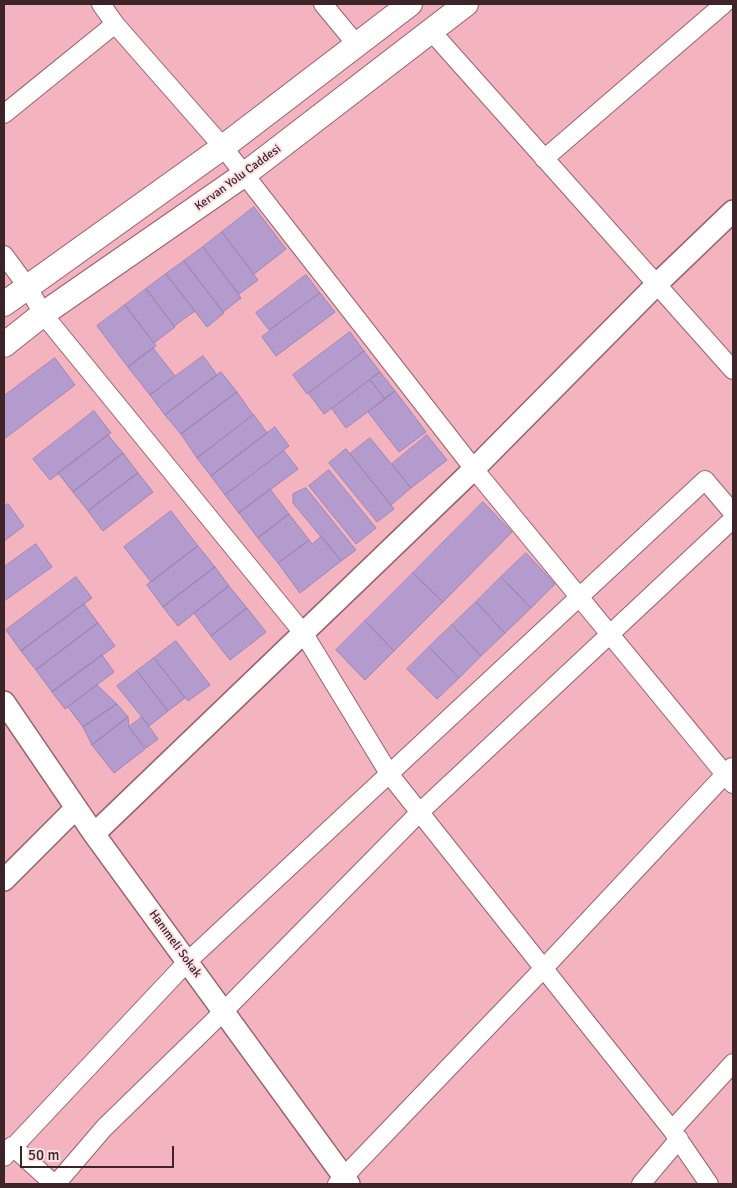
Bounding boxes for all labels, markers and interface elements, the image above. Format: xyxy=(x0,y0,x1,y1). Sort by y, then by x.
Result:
street label: Kervan Yolu Caddesi xyxy=(192,142,284,214)
street label: Hanımeli Sokak xyxy=(146,907,204,981)
scale bar xyxy=(22,1136,176,1168)
text: 50 m xyxy=(28,1146,59,1164)

